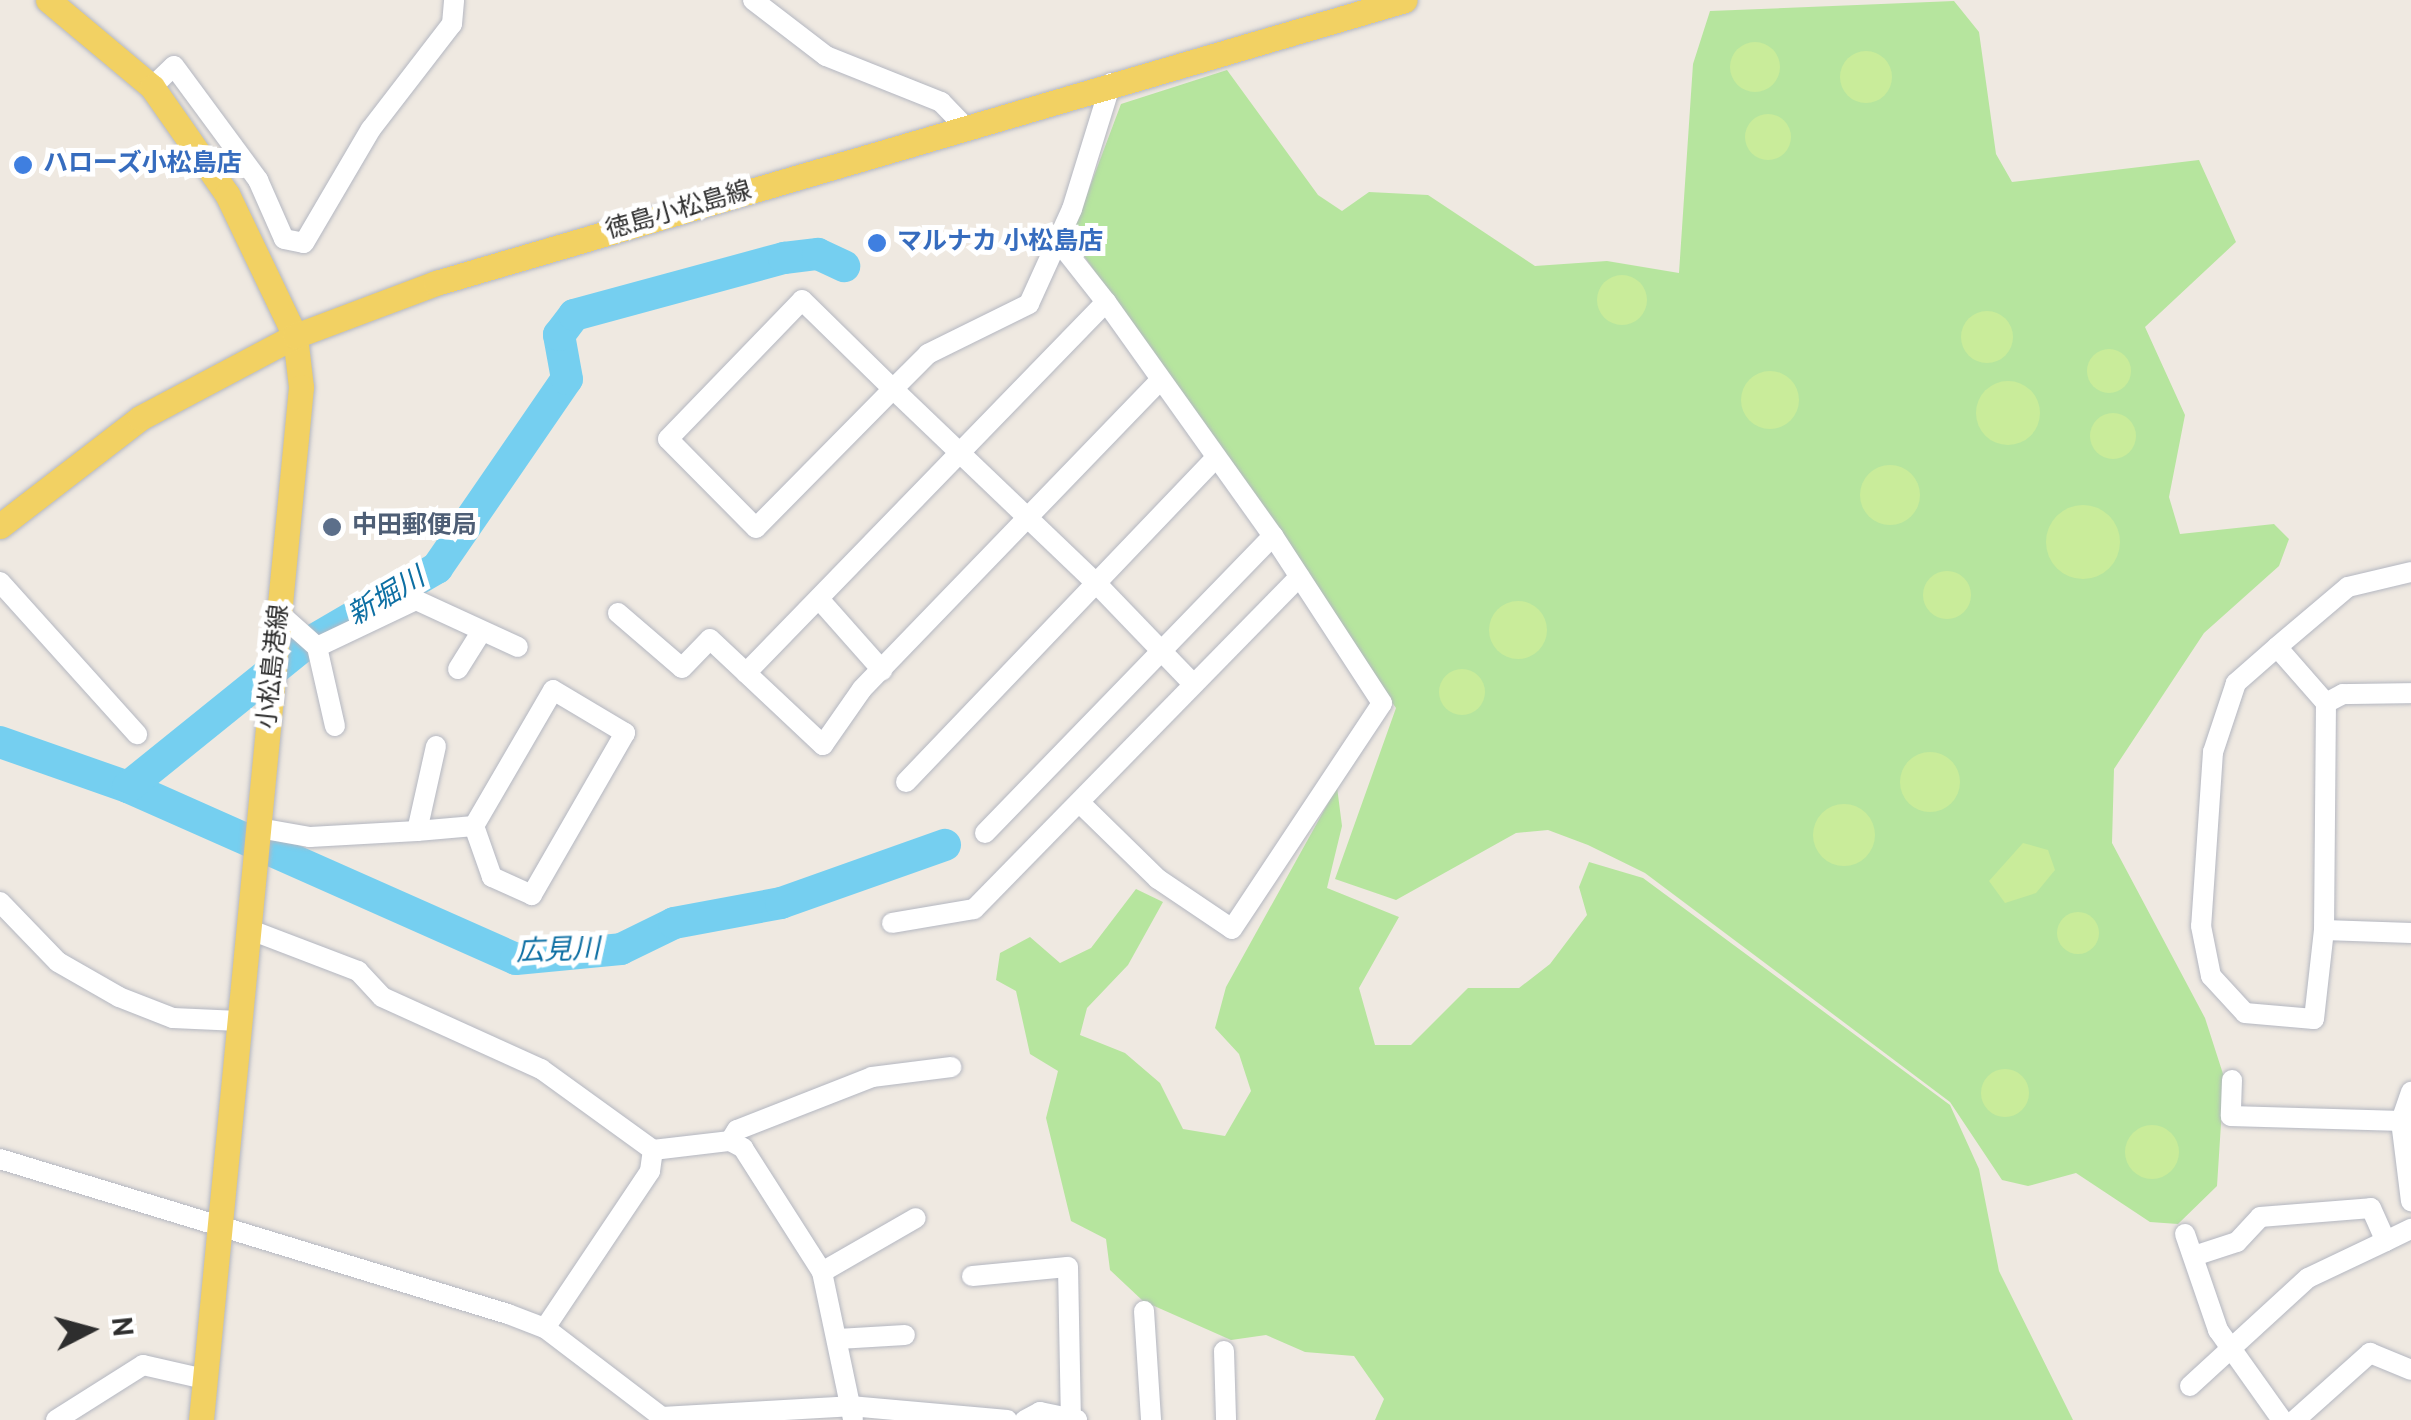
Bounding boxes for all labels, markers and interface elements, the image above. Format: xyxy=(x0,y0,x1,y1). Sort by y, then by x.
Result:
place label: ハローズ小松島店 xyxy=(43,150,243,180)
marker: ハローズ小松島店 xyxy=(12,154,34,176)
street label: 徳島小松島線 xyxy=(603,177,755,247)
place label: マルナカ 小松島店 xyxy=(897,228,1103,258)
marker: マルナカ 小松島店 xyxy=(866,232,888,254)
place label: 中田郵便局 xyxy=(352,512,477,542)
marker: 中田郵便局 xyxy=(321,516,343,538)
water label: 新堀川 xyxy=(342,562,432,634)
street label: 小松島港線 xyxy=(254,603,296,731)
water label: 広見川 xyxy=(515,934,601,970)
north arrow xyxy=(40,1280,140,1380)
text: N xyxy=(101,1315,139,1339)

